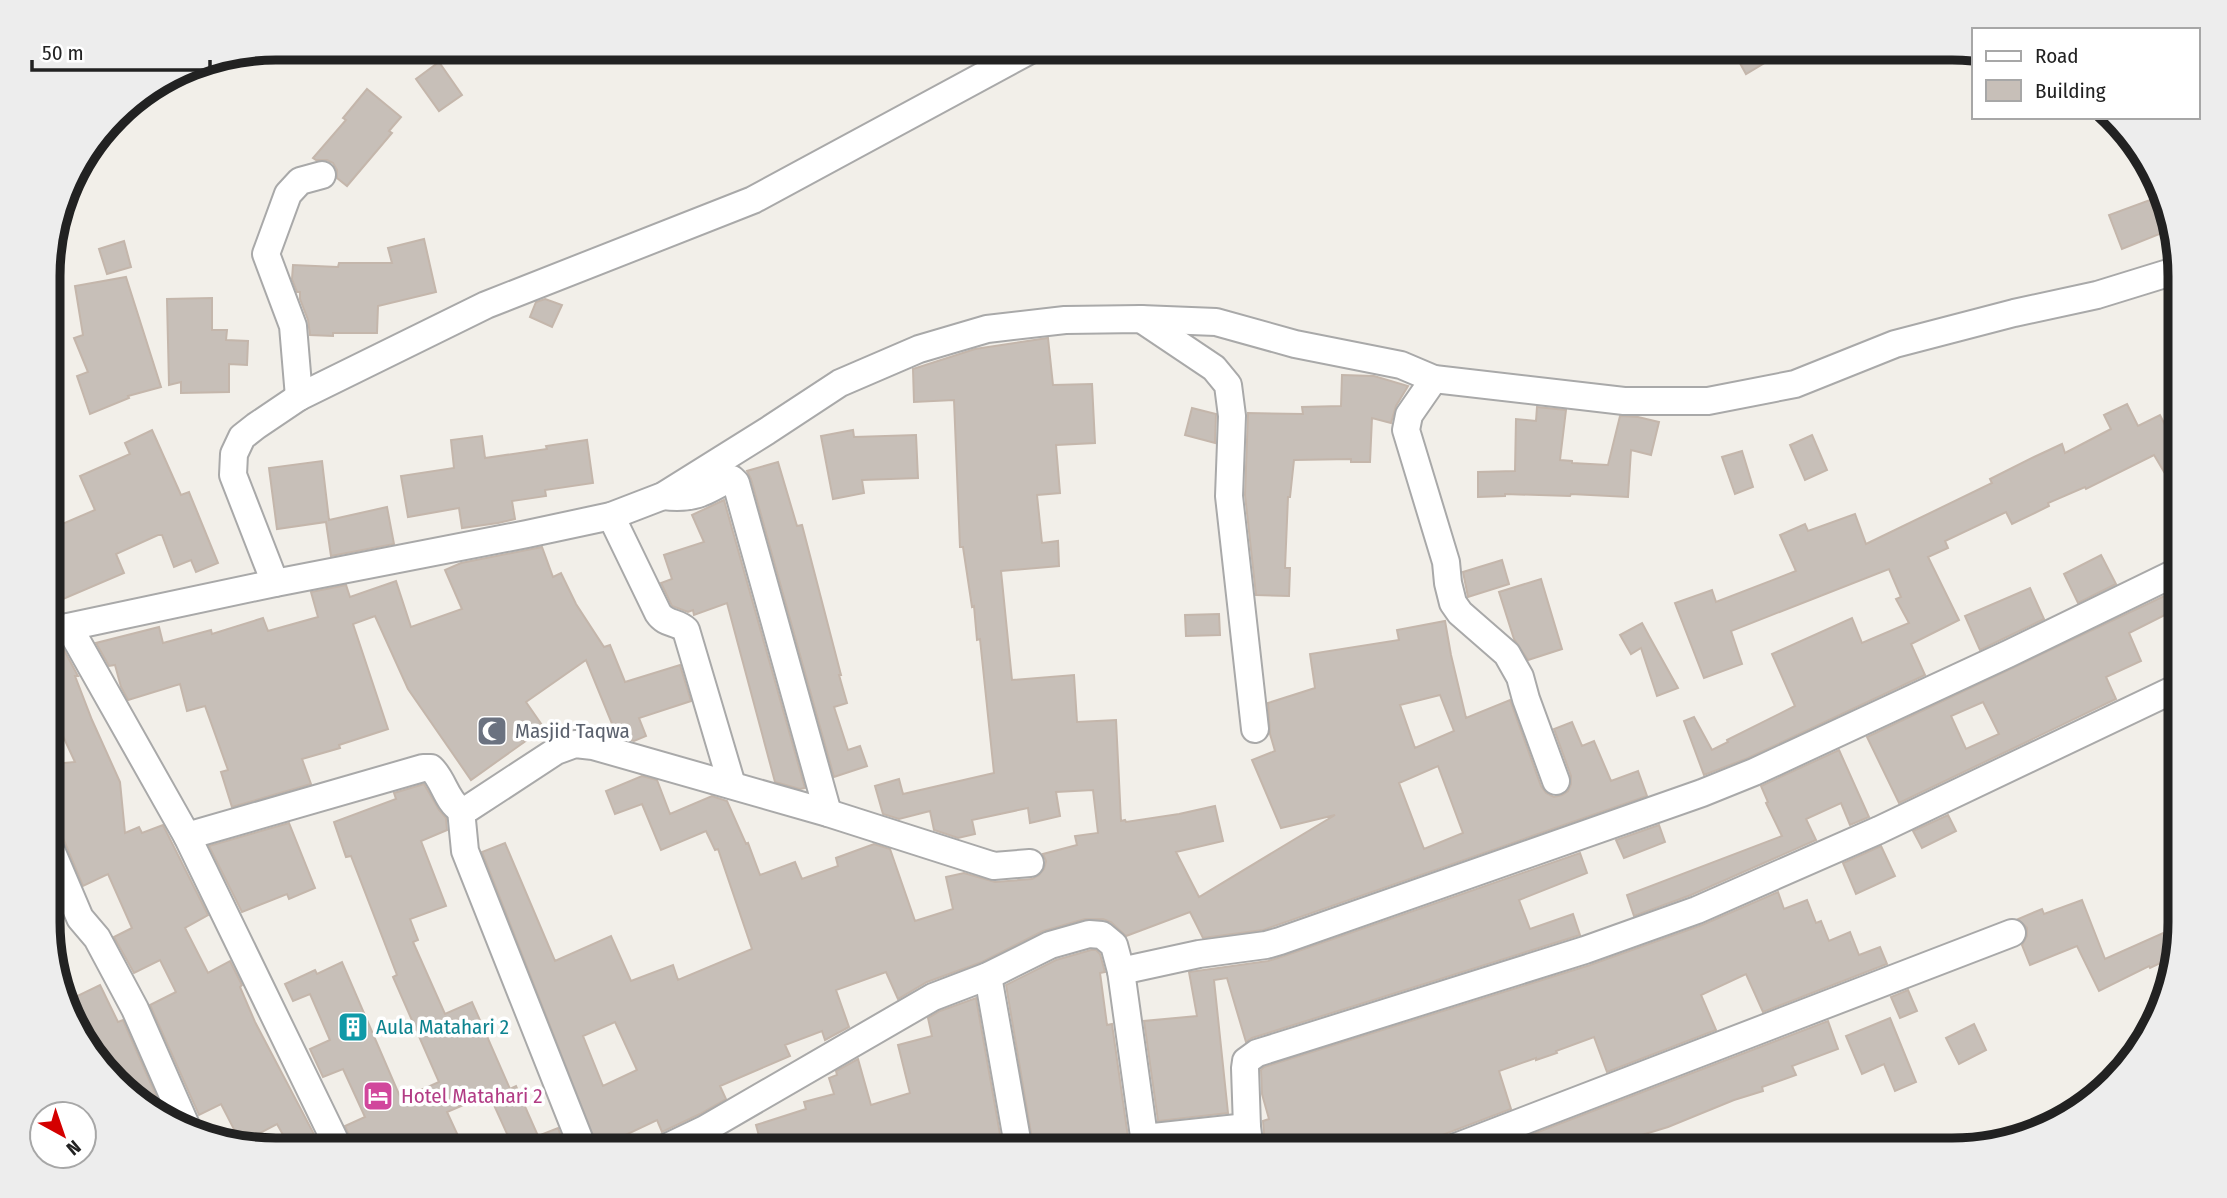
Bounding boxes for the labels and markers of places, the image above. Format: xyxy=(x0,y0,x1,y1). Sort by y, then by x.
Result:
mosque icon: Masjid Taqwa xyxy=(475,714,509,748)
place label: Masjid Taqwa xyxy=(515,718,630,744)
building icon: Aula Matahari 2 xyxy=(336,1010,370,1044)
place label: Aula Matahari 2 xyxy=(376,1014,509,1040)
hotel icon: Hotel Matahari 2 xyxy=(361,1079,395,1113)
place label: Hotel Matahari 2 xyxy=(401,1083,543,1109)

